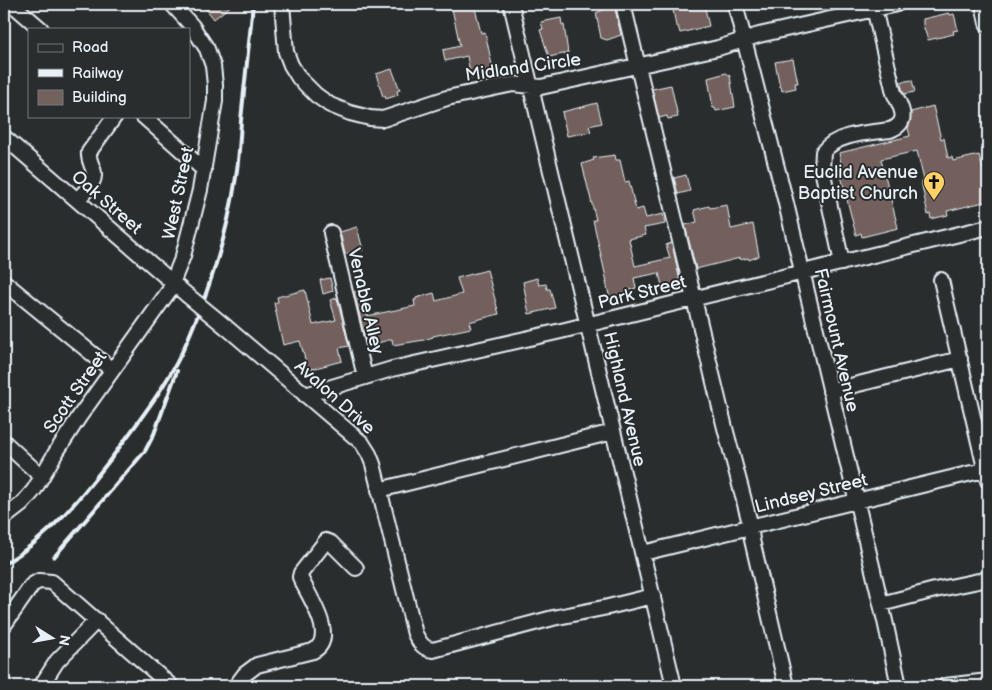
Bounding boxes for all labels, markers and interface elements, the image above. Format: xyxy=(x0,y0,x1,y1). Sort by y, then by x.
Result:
legend xyxy=(28,28,190,118)
text: Road xyxy=(72,38,108,57)
street label: Midland Circle xyxy=(464,49,583,86)
text: Railway xyxy=(72,64,123,83)
text: Building xyxy=(72,88,127,107)
street label: West Street xyxy=(158,144,199,241)
place label: Euclid Avenue Baptist Church xyxy=(798,162,918,204)
street label: Oak Street xyxy=(67,166,147,239)
church icon: Euclid Avenue Baptist Church xyxy=(922,170,946,201)
street label: Venable Alley xyxy=(343,246,388,357)
street label: Fairmount Avenue xyxy=(810,266,863,414)
street label: Park Street xyxy=(596,271,689,314)
street label: Highland Avenue xyxy=(599,330,650,469)
street label: Scott Street xyxy=(39,347,112,437)
street label: Avalon Drive xyxy=(290,356,379,439)
street label: Lindsey Street xyxy=(753,469,870,518)
north arrow xyxy=(28,612,78,662)
text: N xyxy=(55,634,74,647)

